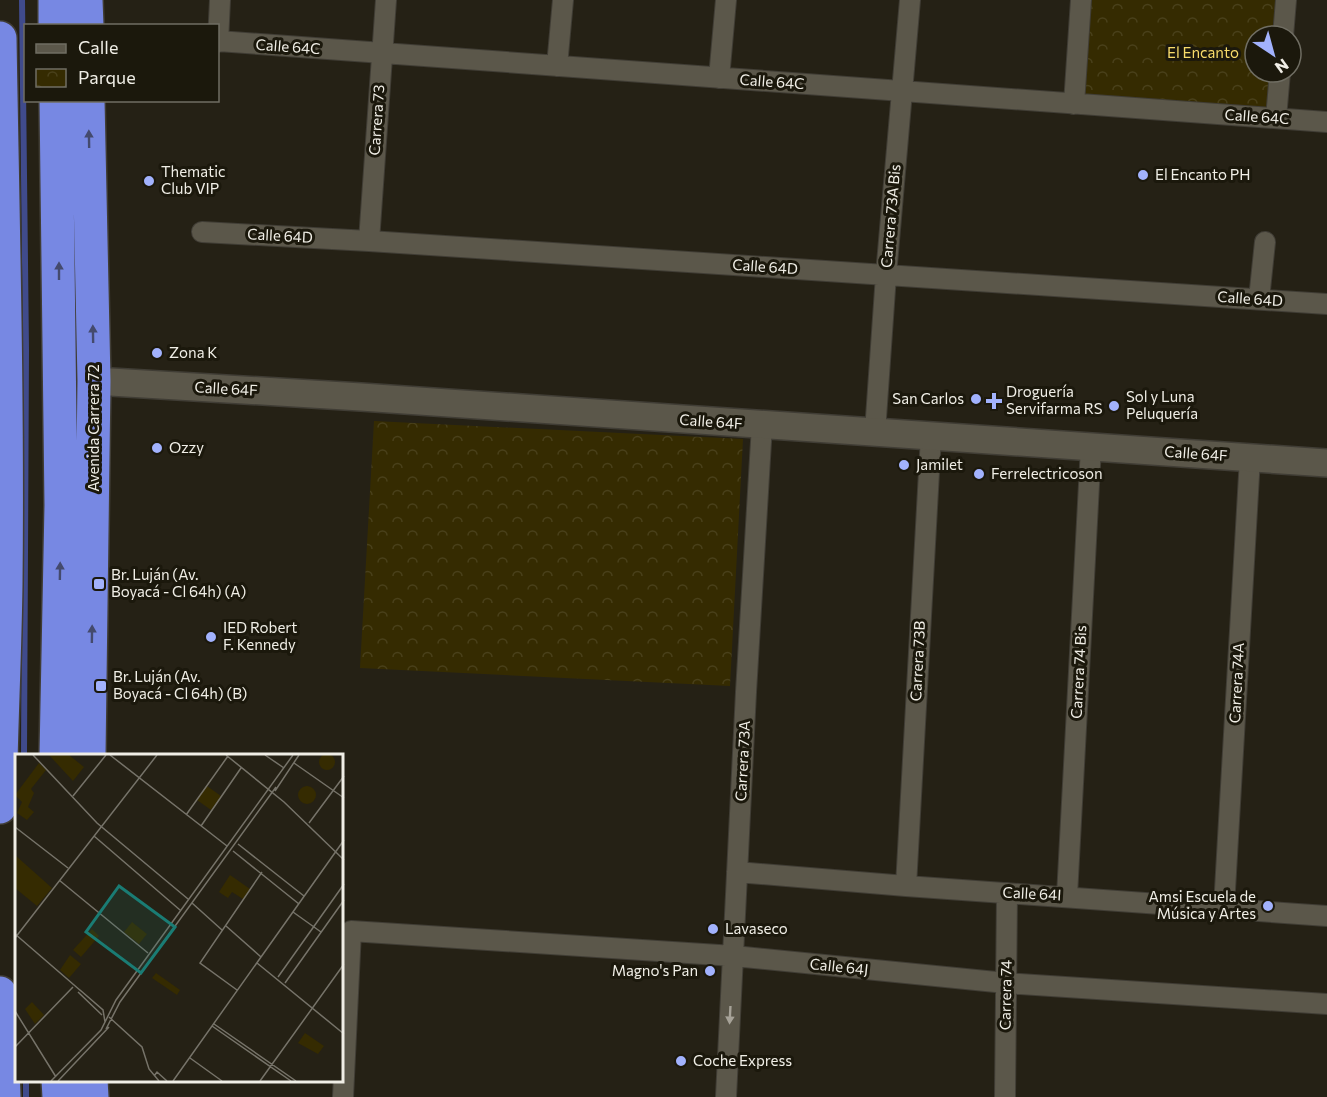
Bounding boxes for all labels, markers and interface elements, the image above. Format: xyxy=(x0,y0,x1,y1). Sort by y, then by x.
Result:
legend xyxy=(24,24,219,102)
north arrow xyxy=(1243,24,1303,84)
street label: Calle 64C xyxy=(255,35,321,57)
text: Calle xyxy=(78,36,118,58)
park label: El Encanto xyxy=(1167,43,1239,61)
text: N xyxy=(1272,55,1293,78)
text: Parque xyxy=(78,66,136,88)
street label: Calle 64C xyxy=(739,70,805,92)
street label: Carrera 73 xyxy=(365,84,387,156)
street label: Calle 64C xyxy=(1224,105,1290,127)
one-way arrow xyxy=(84,129,94,148)
place label: Thematic Club VIP xyxy=(161,162,225,197)
street label: Carrera 73A Bis xyxy=(877,163,904,269)
place label: El Encanto PH xyxy=(1155,165,1250,183)
marker: El Encanto PH xyxy=(1136,168,1150,182)
marker: Thematic Club VIP xyxy=(142,174,156,188)
street label: Calle 64D xyxy=(247,224,313,246)
street label: Calle 64D xyxy=(732,255,798,277)
one-way arrow xyxy=(54,261,64,280)
street label: Calle 64D xyxy=(1217,287,1283,309)
one-way arrow xyxy=(89,324,98,343)
place label: Zona K xyxy=(169,343,217,361)
marker: Zona K xyxy=(150,346,164,360)
street label: Avenida Carrera 72 xyxy=(84,364,102,492)
street label: Calle 64F xyxy=(194,377,258,399)
place label: Droguería Servifarma RS xyxy=(1006,382,1103,417)
place label: Sol y Luna Peluquería xyxy=(1126,387,1198,422)
place label: San Carlos xyxy=(892,389,964,407)
marker: San Carlos xyxy=(969,392,983,406)
marker: Droguería Servifarma RS xyxy=(987,394,1001,408)
marker: Sol y Luna Peluquería xyxy=(1107,399,1121,413)
street label: Calle 64F xyxy=(679,410,743,432)
place label: Ozzy xyxy=(169,438,204,456)
marker: Ozzy xyxy=(150,441,164,455)
street label: Calle 64F xyxy=(1164,442,1228,464)
place label: Jamilet xyxy=(916,455,963,473)
marker: Jamilet xyxy=(897,458,911,472)
place label: Ferrelectricoson xyxy=(991,464,1103,482)
marker: Ferrelectricoson xyxy=(972,467,986,481)
one-way arrow xyxy=(55,561,65,580)
place label: Br. Luján (Av. Boyacá - Cl 64h) (A) xyxy=(111,565,246,600)
marker: Br. Luján (Av. Boyacá - Cl 64h) (A) xyxy=(92,577,106,591)
place label: IED Robert F. Kennedy xyxy=(223,618,297,653)
street label: Carrera 73B xyxy=(906,620,928,702)
one-way arrow xyxy=(87,624,97,643)
street label: Carrera 74 Bis xyxy=(1067,625,1089,719)
marker: IED Robert F. Kennedy xyxy=(204,630,218,644)
street label: Carrera 74A xyxy=(1225,642,1247,724)
place label: Br. Luján (Av. Boyacá - Cl 64h) (B) xyxy=(113,667,247,702)
marker: Br. Luján (Av. Boyacá - Cl 64h) (B) xyxy=(94,679,108,693)
street label: Carrera 73A xyxy=(731,720,753,802)
inset map xyxy=(15,754,344,1082)
street label: Calle 64I xyxy=(1002,882,1062,904)
place label: Amsi Escuela de Música y Artes xyxy=(1149,887,1256,922)
marker: Amsi Escuela de Música y Artes xyxy=(1261,899,1275,913)
place label: Lavaseco xyxy=(725,919,788,937)
marker: Lavaseco xyxy=(706,922,720,936)
street label: Calle 64J xyxy=(809,954,869,978)
street label: Carrera 74 xyxy=(995,960,1015,1030)
place label: Magno's Pan xyxy=(612,961,698,979)
marker: Magno's Pan xyxy=(703,964,717,978)
one-way arrow xyxy=(726,1005,735,1024)
place label: Coche Express xyxy=(693,1051,792,1069)
marker: Coche Express xyxy=(674,1054,688,1068)

